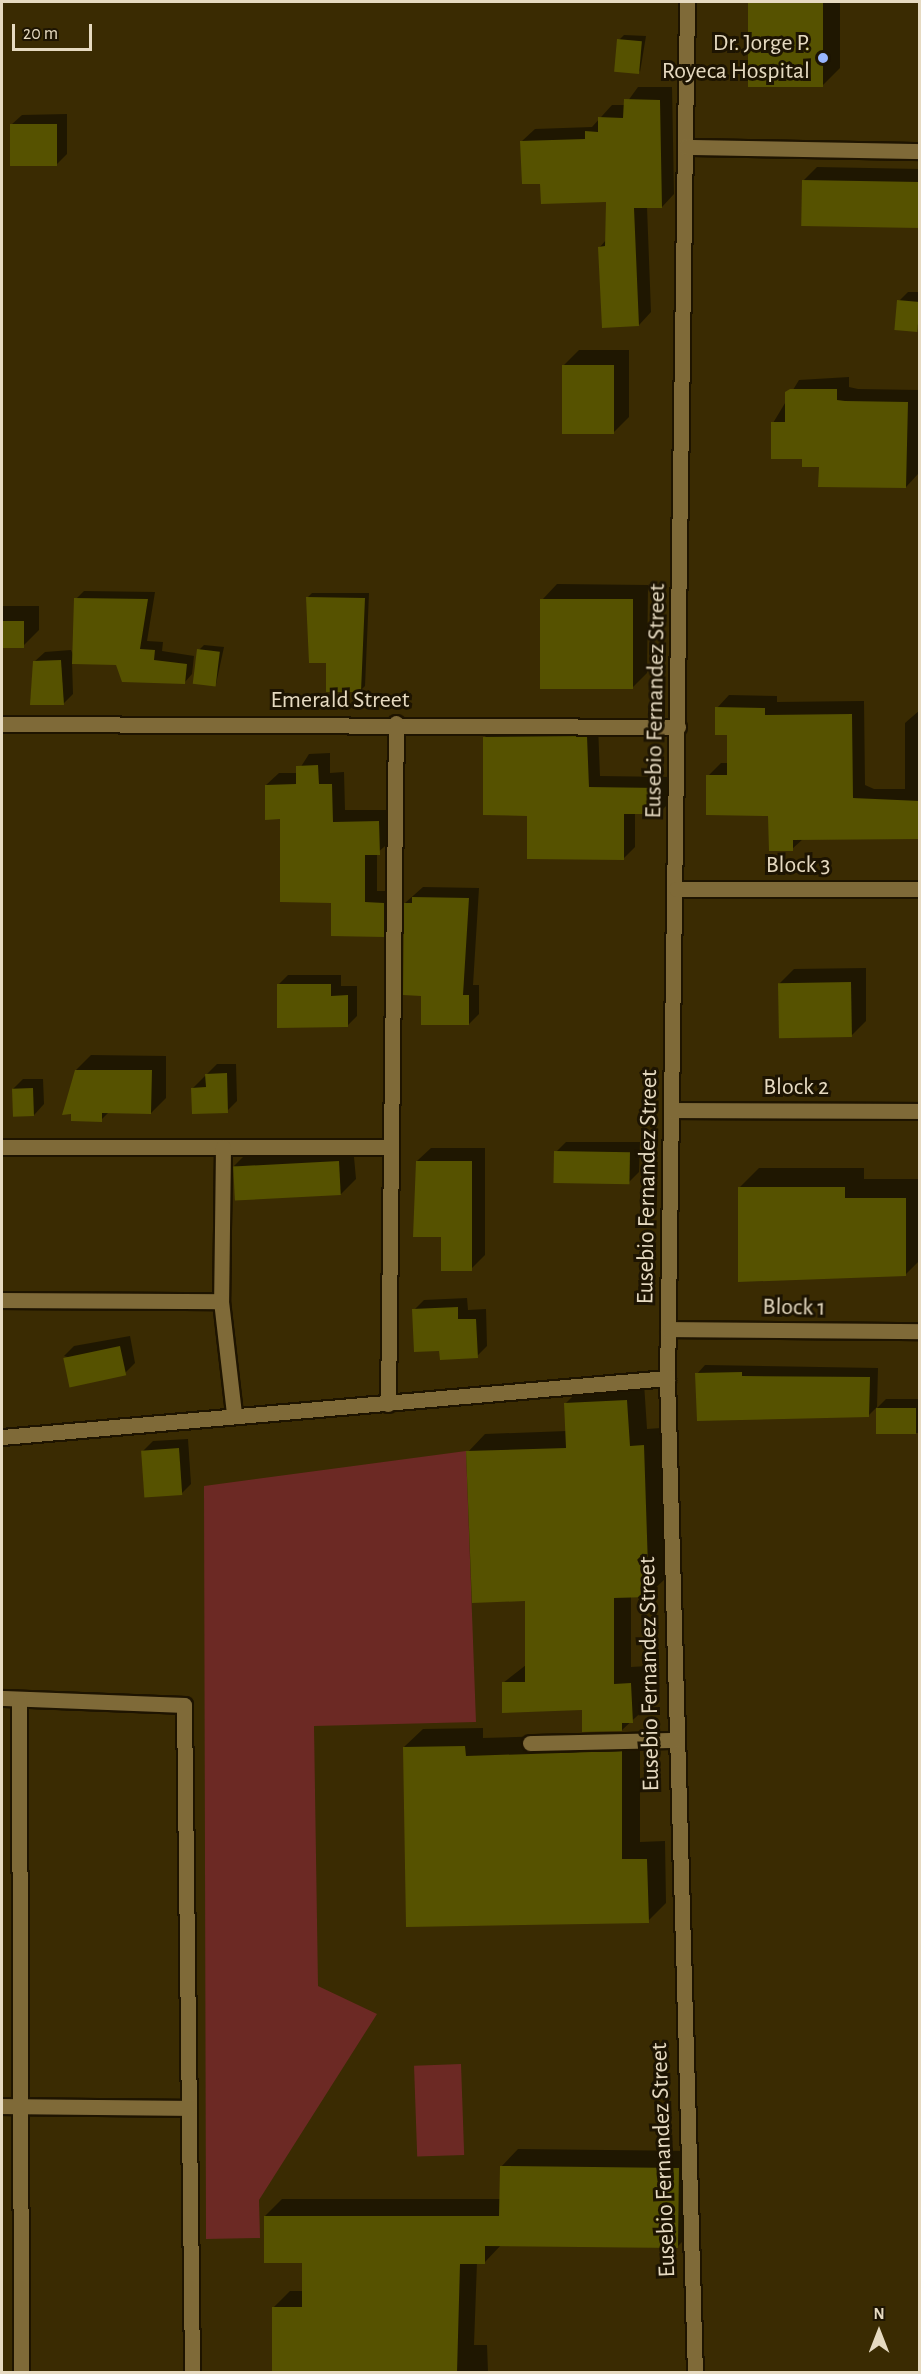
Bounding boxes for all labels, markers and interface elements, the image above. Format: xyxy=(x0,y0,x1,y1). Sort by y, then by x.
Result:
scale bar xyxy=(15,12,94,50)
text: 20 m xyxy=(23,25,58,43)
place label: Dr. Jorge P. Royeca Hospital xyxy=(662,30,810,86)
marker: Dr. Jorge P. Royeca Hospital xyxy=(814,49,832,67)
street label: Eusebio Fernandez Street xyxy=(640,583,672,819)
street label: Emerald Street xyxy=(270,687,410,715)
street label: Block 3 xyxy=(766,852,830,880)
street label: Eusebio Fernandez Street xyxy=(632,1069,664,1305)
street label: Block 2 xyxy=(763,1074,829,1102)
street label: Block 1 xyxy=(762,1293,826,1323)
street label: Eusebio Fernandez Street xyxy=(634,1556,666,1792)
street label: Eusebio Fernandez Street xyxy=(646,2042,682,2278)
north arrow xyxy=(849,2302,909,2362)
text: N xyxy=(873,2306,885,2322)

